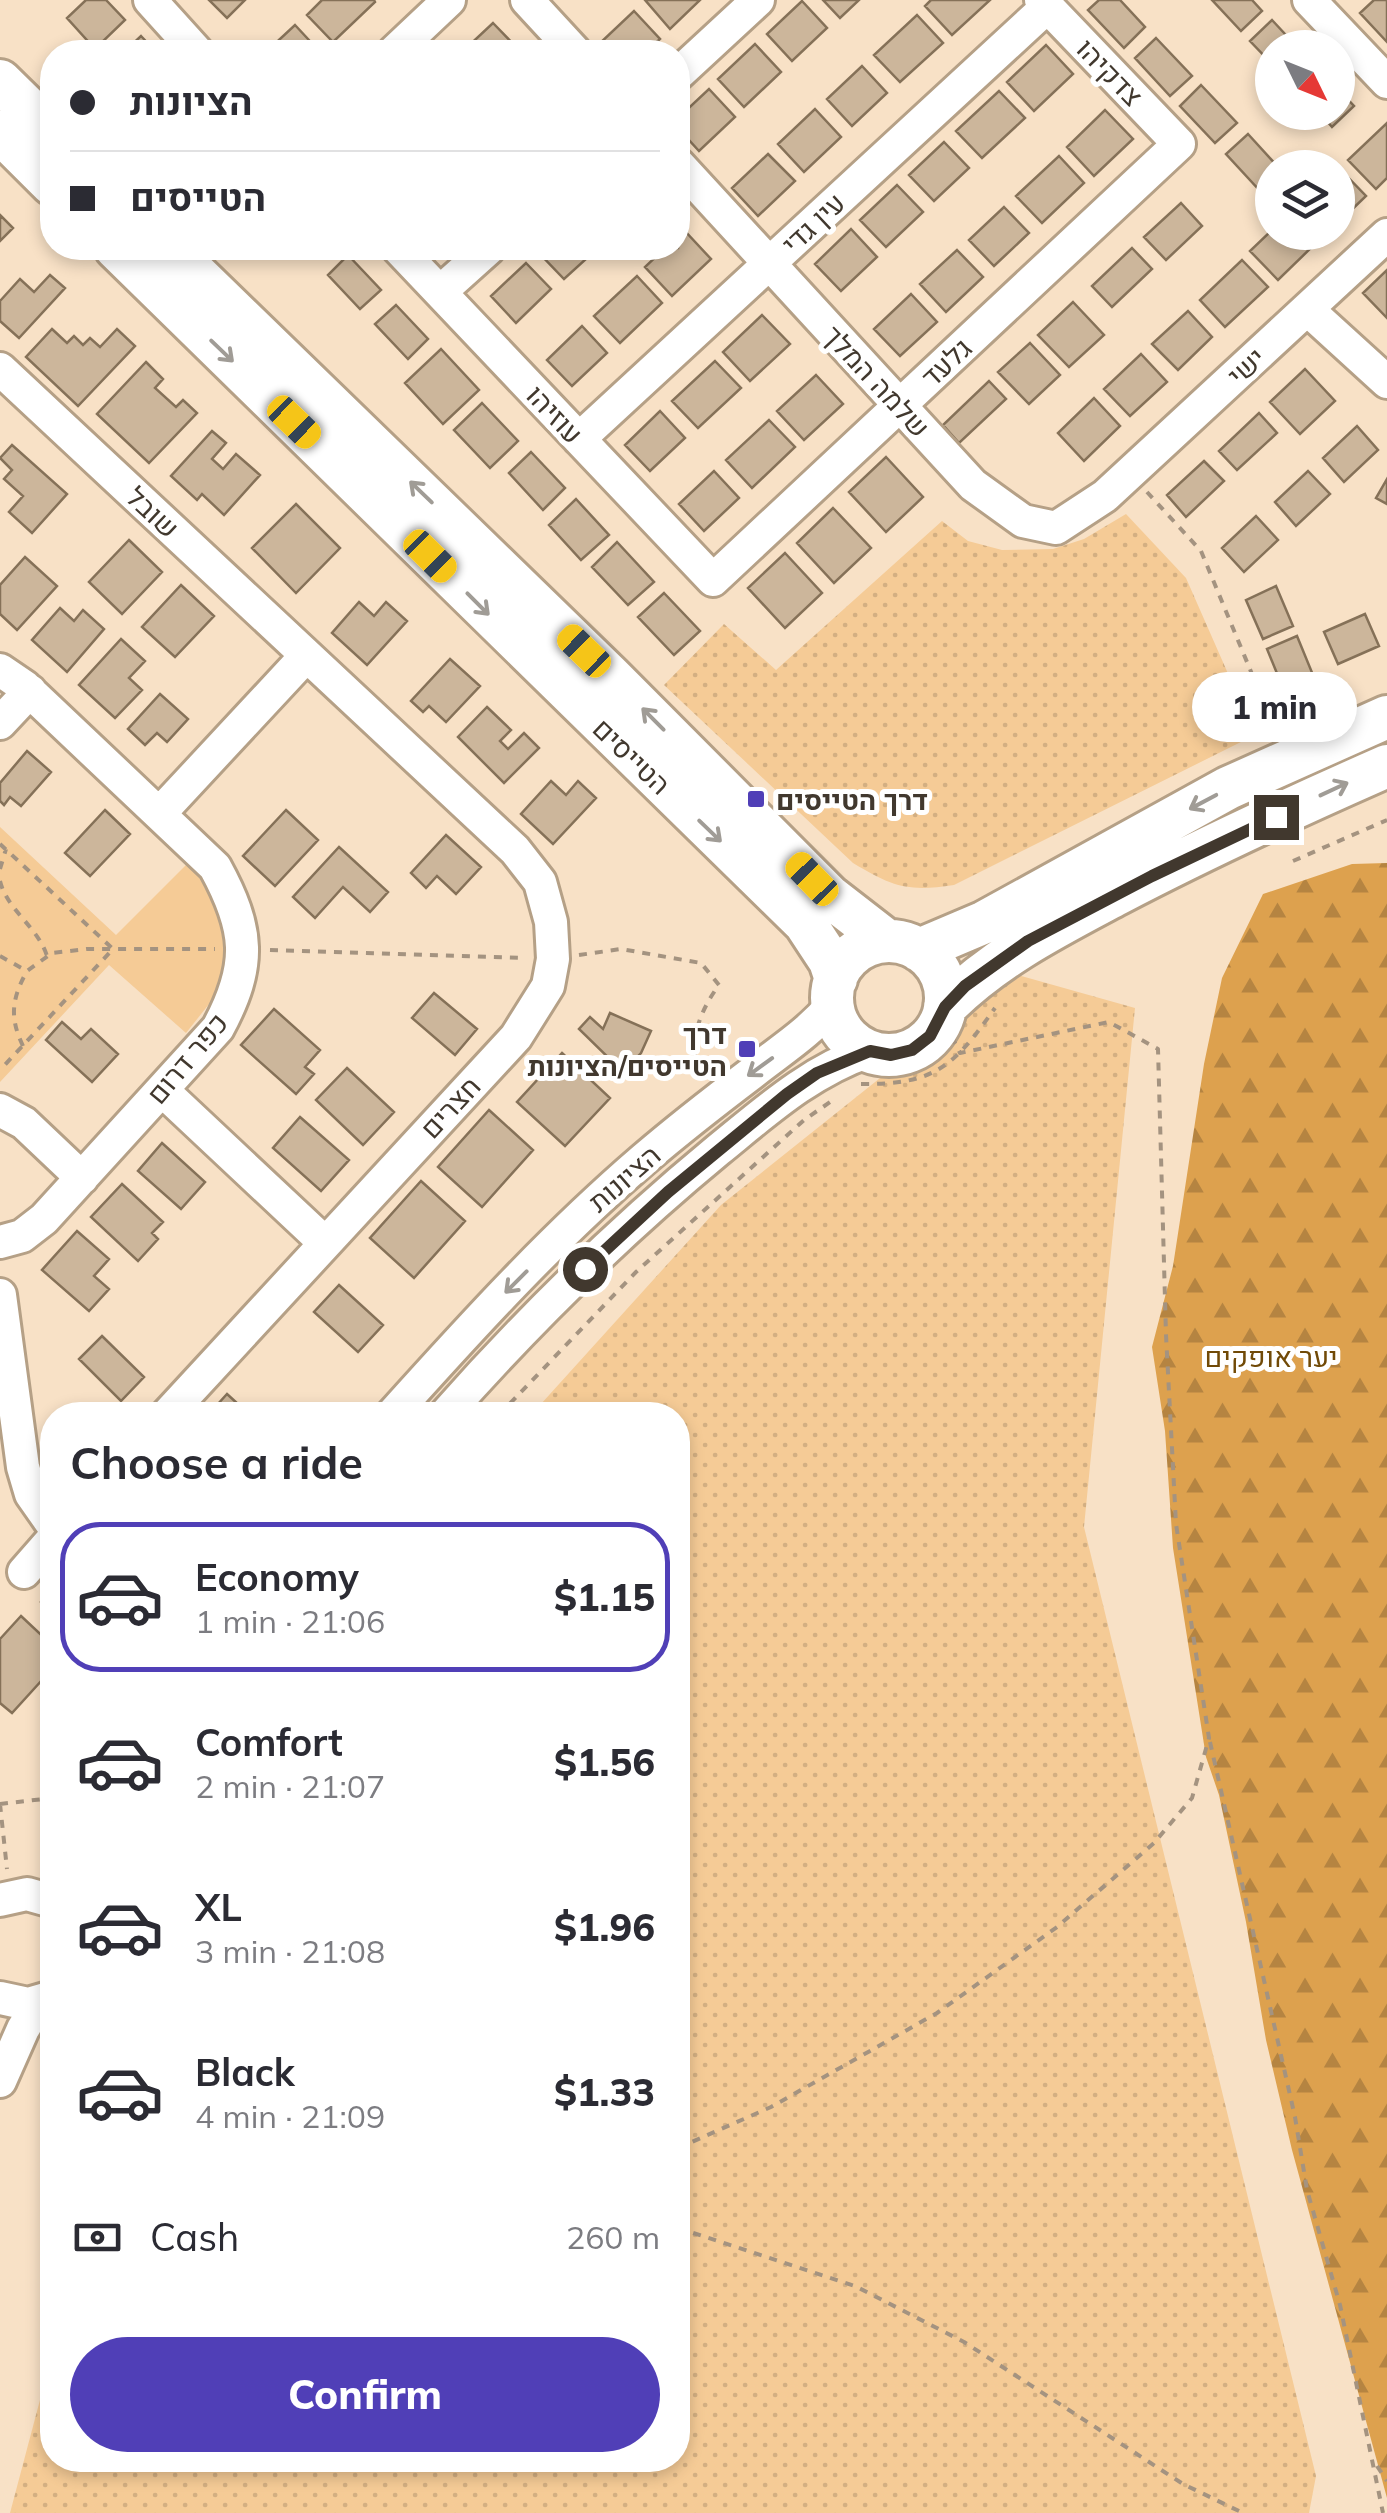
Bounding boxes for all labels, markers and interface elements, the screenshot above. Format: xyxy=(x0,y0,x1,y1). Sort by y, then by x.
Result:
north arrow xyxy=(1255,30,1355,130)
map controls xyxy=(1255,30,1355,250)
street label: צדקיהו xyxy=(1069,31,1151,113)
text: הציונות xyxy=(130,77,252,125)
button: layers xyxy=(1255,150,1355,250)
text: הטייסים xyxy=(130,173,266,221)
street label: עין גדי xyxy=(774,185,852,261)
street label: שלמה המלך xyxy=(816,318,938,444)
street label: גלעד xyxy=(914,330,978,394)
one-way arrow xyxy=(209,339,233,363)
street label: ישי xyxy=(1220,340,1272,392)
street label: עוזיהו xyxy=(519,377,591,451)
car xyxy=(262,390,326,454)
street label: שובל xyxy=(119,479,187,545)
one-way arrow xyxy=(409,480,433,504)
car xyxy=(398,524,462,588)
one-way arrow xyxy=(465,592,489,616)
car xyxy=(552,619,616,683)
callout: 1 min xyxy=(1194,672,1358,742)
text: 1 min xyxy=(1232,687,1317,727)
one-way arrow xyxy=(641,708,665,732)
street label: הטייסים xyxy=(586,711,678,801)
one-way arrow xyxy=(1318,779,1348,798)
place label: דרך הטייסים xyxy=(776,782,928,817)
marker: דרך הטייסים xyxy=(745,788,767,810)
one-way arrow xyxy=(1189,792,1219,812)
route end xyxy=(1254,795,1299,840)
one-way arrow xyxy=(697,819,722,842)
car xyxy=(780,847,844,911)
street label: כפר דרום xyxy=(139,1005,235,1111)
place label: דרך הטייסים/הציונות xyxy=(528,1016,727,1083)
marker: דרך הטייסים/הציונות xyxy=(736,1038,758,1060)
one-way arrow xyxy=(747,1057,774,1078)
street label: חצרים xyxy=(413,1069,487,1145)
street label: הציונות xyxy=(581,1137,667,1219)
route start xyxy=(563,1247,608,1292)
one-way arrow xyxy=(504,1269,528,1293)
park label: יער אופקים xyxy=(1204,1339,1338,1374)
text: Choose a ride xyxy=(70,1434,363,1490)
icon: car xyxy=(75,1552,165,1642)
text: Economy xyxy=(195,1553,359,1601)
text: $1.15 xyxy=(554,1573,655,1621)
text: 1 min · 21:06 xyxy=(195,1601,385,1641)
icon: car xyxy=(75,1717,165,1807)
text: Comfort xyxy=(195,1718,343,1766)
text: $1.56 xyxy=(554,1738,655,1786)
text: 2 min · 21:07 xyxy=(195,1766,385,1806)
icon: car xyxy=(75,1882,165,1972)
text: XL xyxy=(195,1883,242,1931)
text: $1.96 xyxy=(554,1903,655,1951)
text: 3 min · 21:08 xyxy=(195,1931,385,1971)
icon: car xyxy=(75,2047,165,2137)
text: Black xyxy=(195,2048,295,2096)
text: $1.33 xyxy=(554,2068,655,2116)
text: 4 min · 21:09 xyxy=(195,2096,385,2136)
icon: cash xyxy=(70,2210,125,2265)
text: Cash xyxy=(150,2213,239,2261)
text: 260 m xyxy=(566,2217,660,2257)
button: Confirm xyxy=(70,2337,660,2452)

